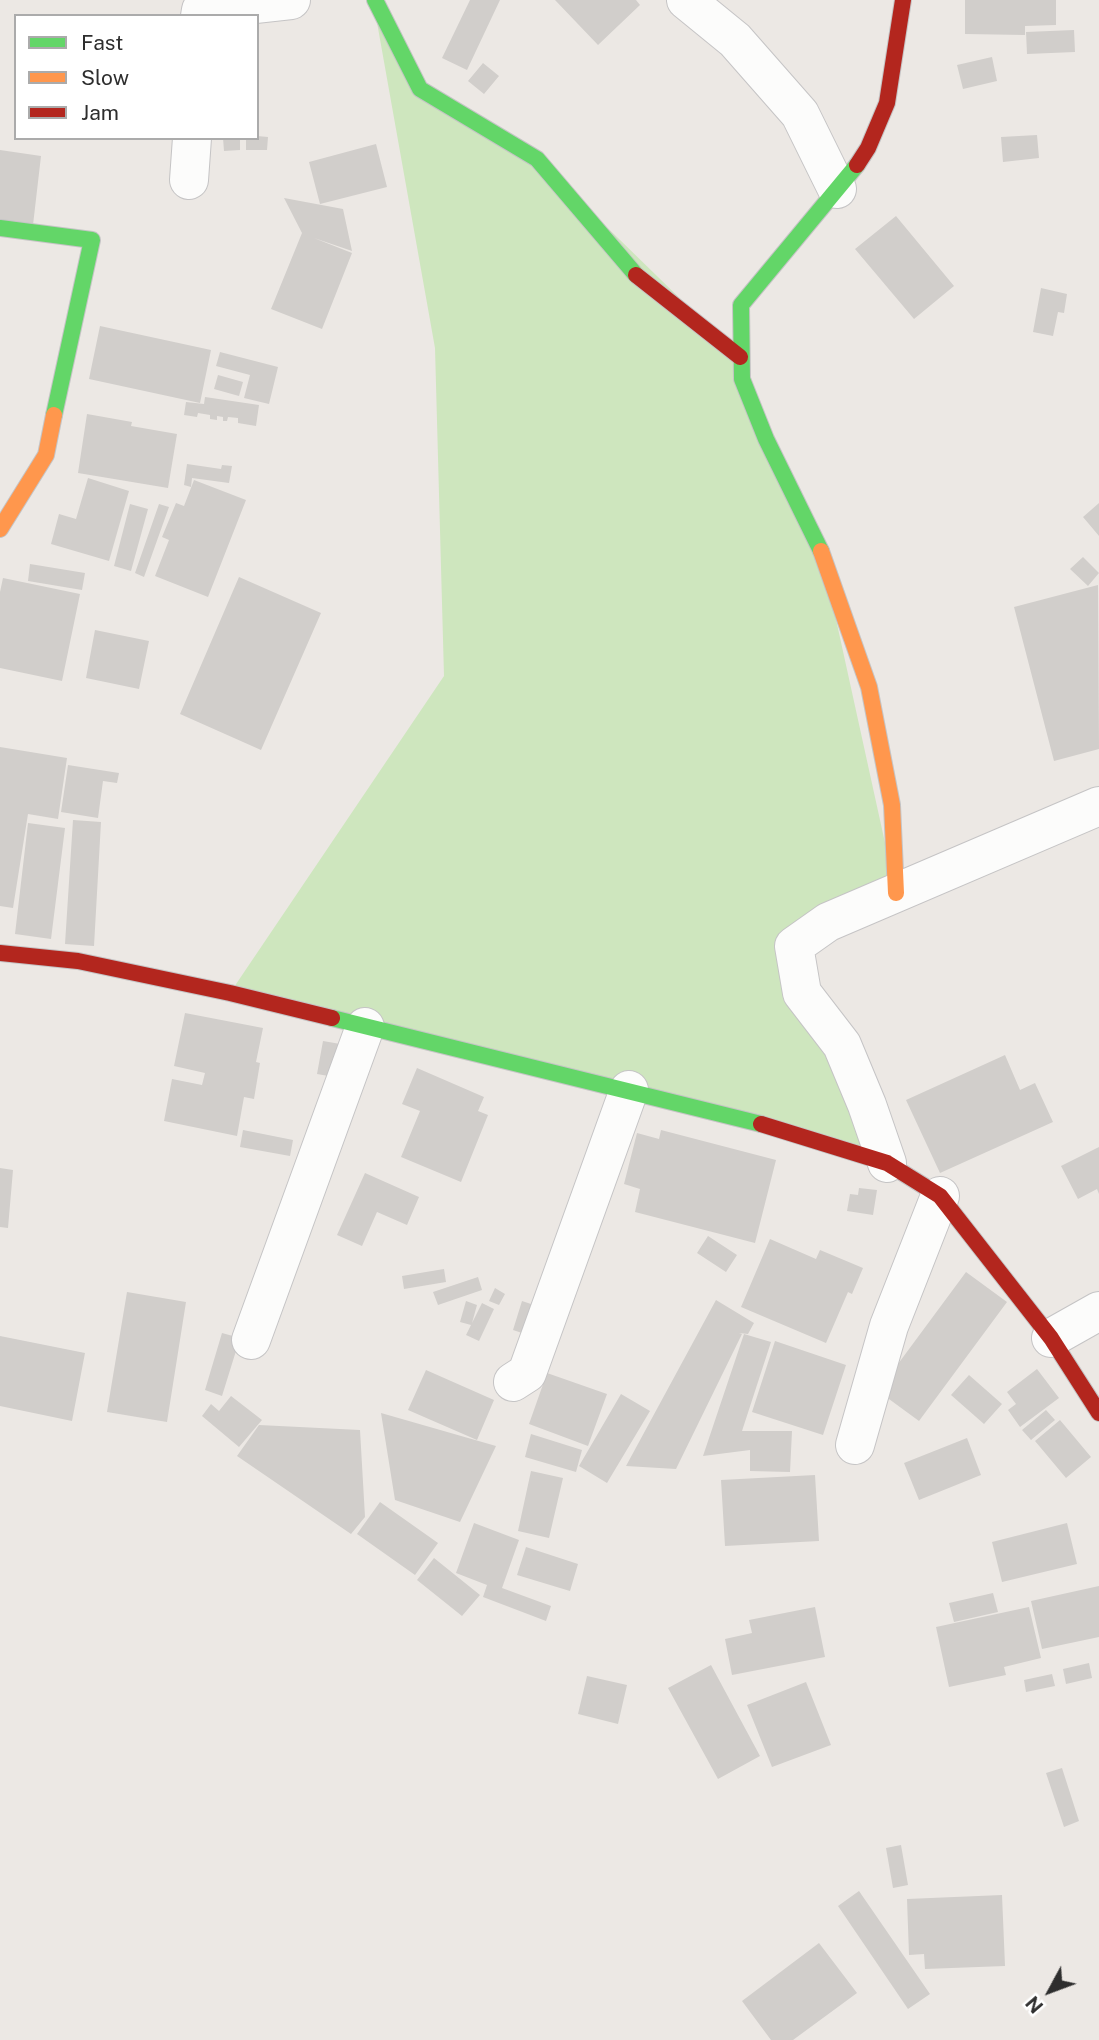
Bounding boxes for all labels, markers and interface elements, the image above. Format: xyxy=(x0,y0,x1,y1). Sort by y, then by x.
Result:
legend xyxy=(14,14,259,140)
text: Fast xyxy=(81,30,123,55)
text: Slow xyxy=(81,65,129,90)
text: Jam xyxy=(81,100,119,125)
north arrow xyxy=(1015,1956,1085,2026)
text: N xyxy=(1021,1992,1047,2018)

